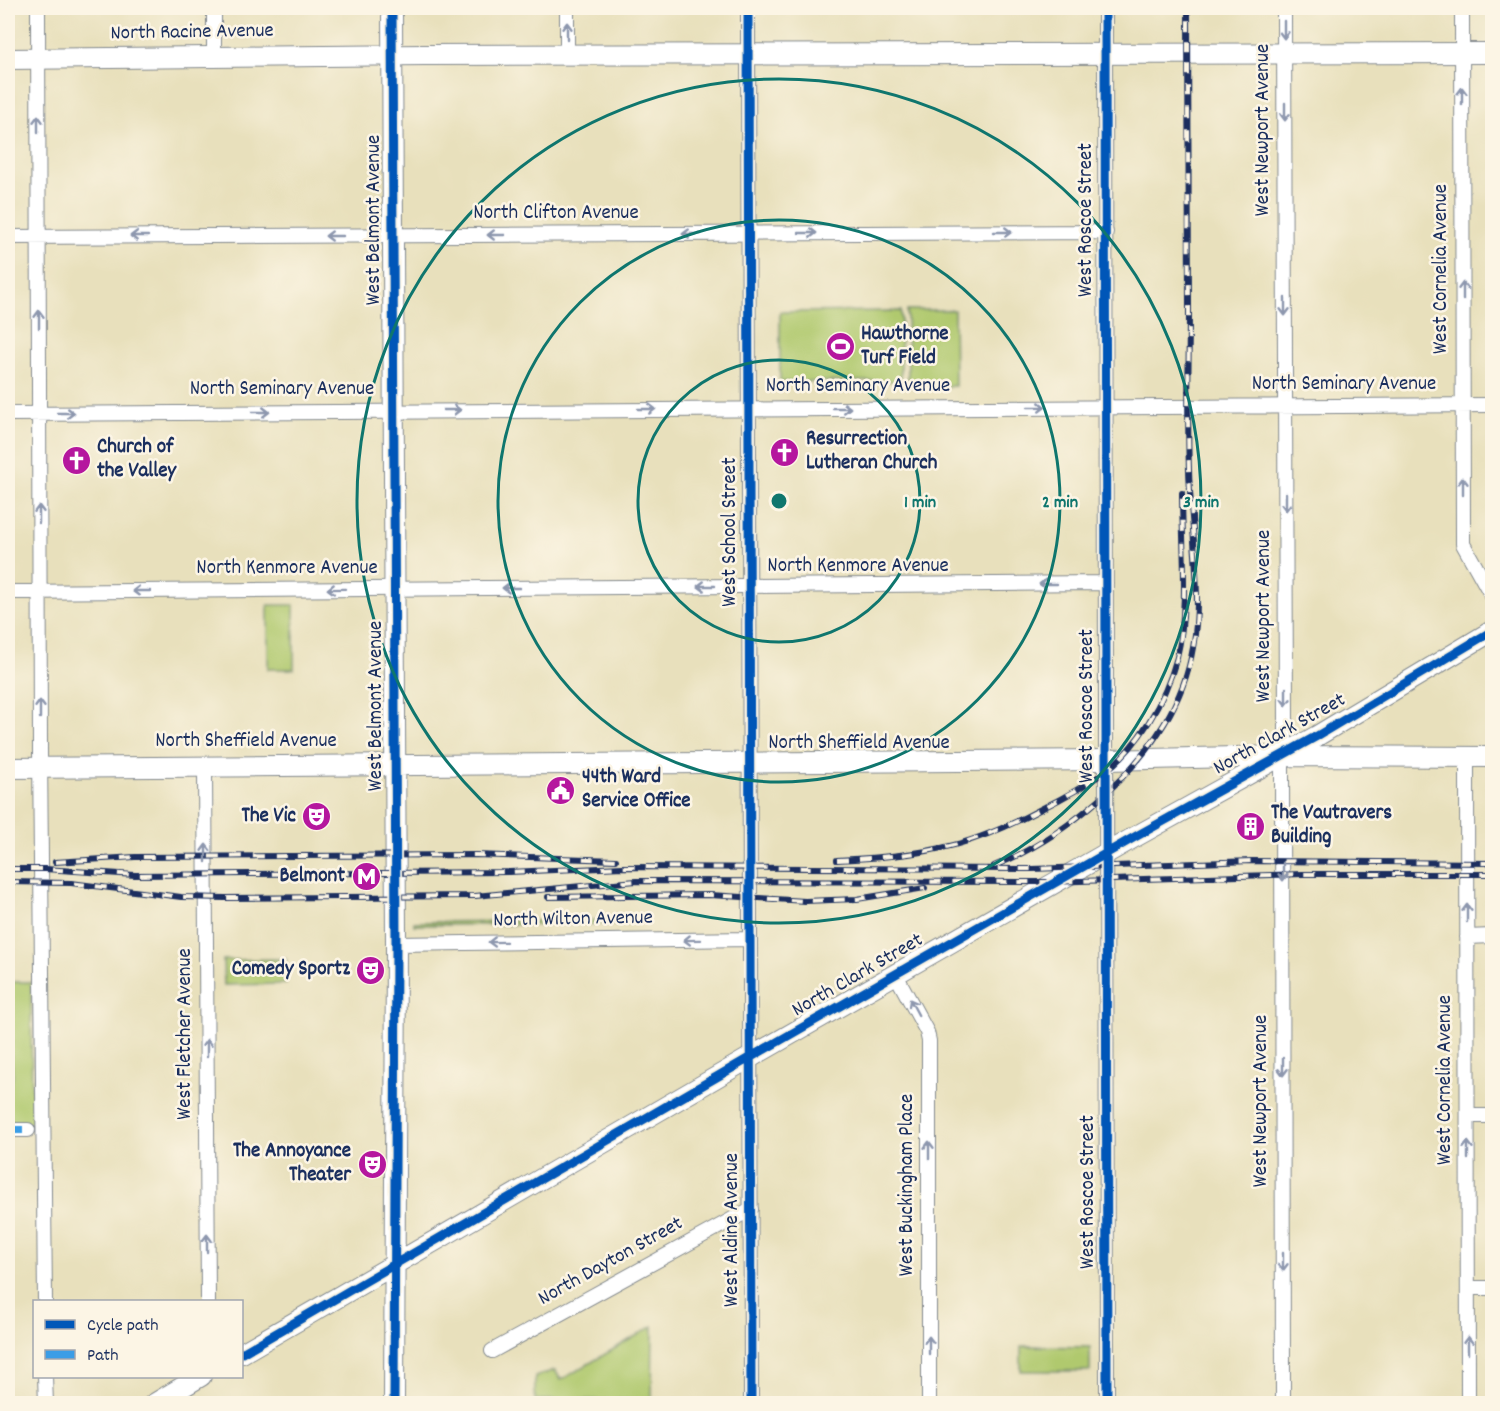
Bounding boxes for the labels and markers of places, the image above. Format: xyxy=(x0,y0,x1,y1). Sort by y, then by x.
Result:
place label: Hawthorne Turf Field xyxy=(861,320,949,374)
sports icon: Hawthorne Turf Field xyxy=(824,331,856,363)
place label: Resurrection Lutheran Church xyxy=(806,425,938,479)
place label: Church of the Valley xyxy=(97,433,178,487)
church icon: Resurrection Lutheran Church xyxy=(769,436,801,468)
church icon: Church of the Valley xyxy=(60,444,92,476)
centre of rings xyxy=(769,491,789,511)
place label: 44th Ward Service Office xyxy=(582,763,691,817)
public building icon: 44th Ward Service Office xyxy=(545,774,577,806)
place label: The Vautravers Building xyxy=(1271,799,1392,853)
theatre icon: The Vic xyxy=(301,801,333,833)
place label: The Vic xyxy=(242,802,297,832)
building icon: The Vautravers Building xyxy=(1234,810,1266,842)
metro station icon: Belmont xyxy=(350,861,382,893)
place label: Belmont xyxy=(280,862,345,892)
theatre icon: Comedy Sportz xyxy=(355,954,387,986)
place label: Comedy Sportz xyxy=(232,955,351,985)
place label: The Annoyance Theater xyxy=(233,1137,352,1191)
theatre icon: The Annoyance Theater xyxy=(356,1148,388,1180)

